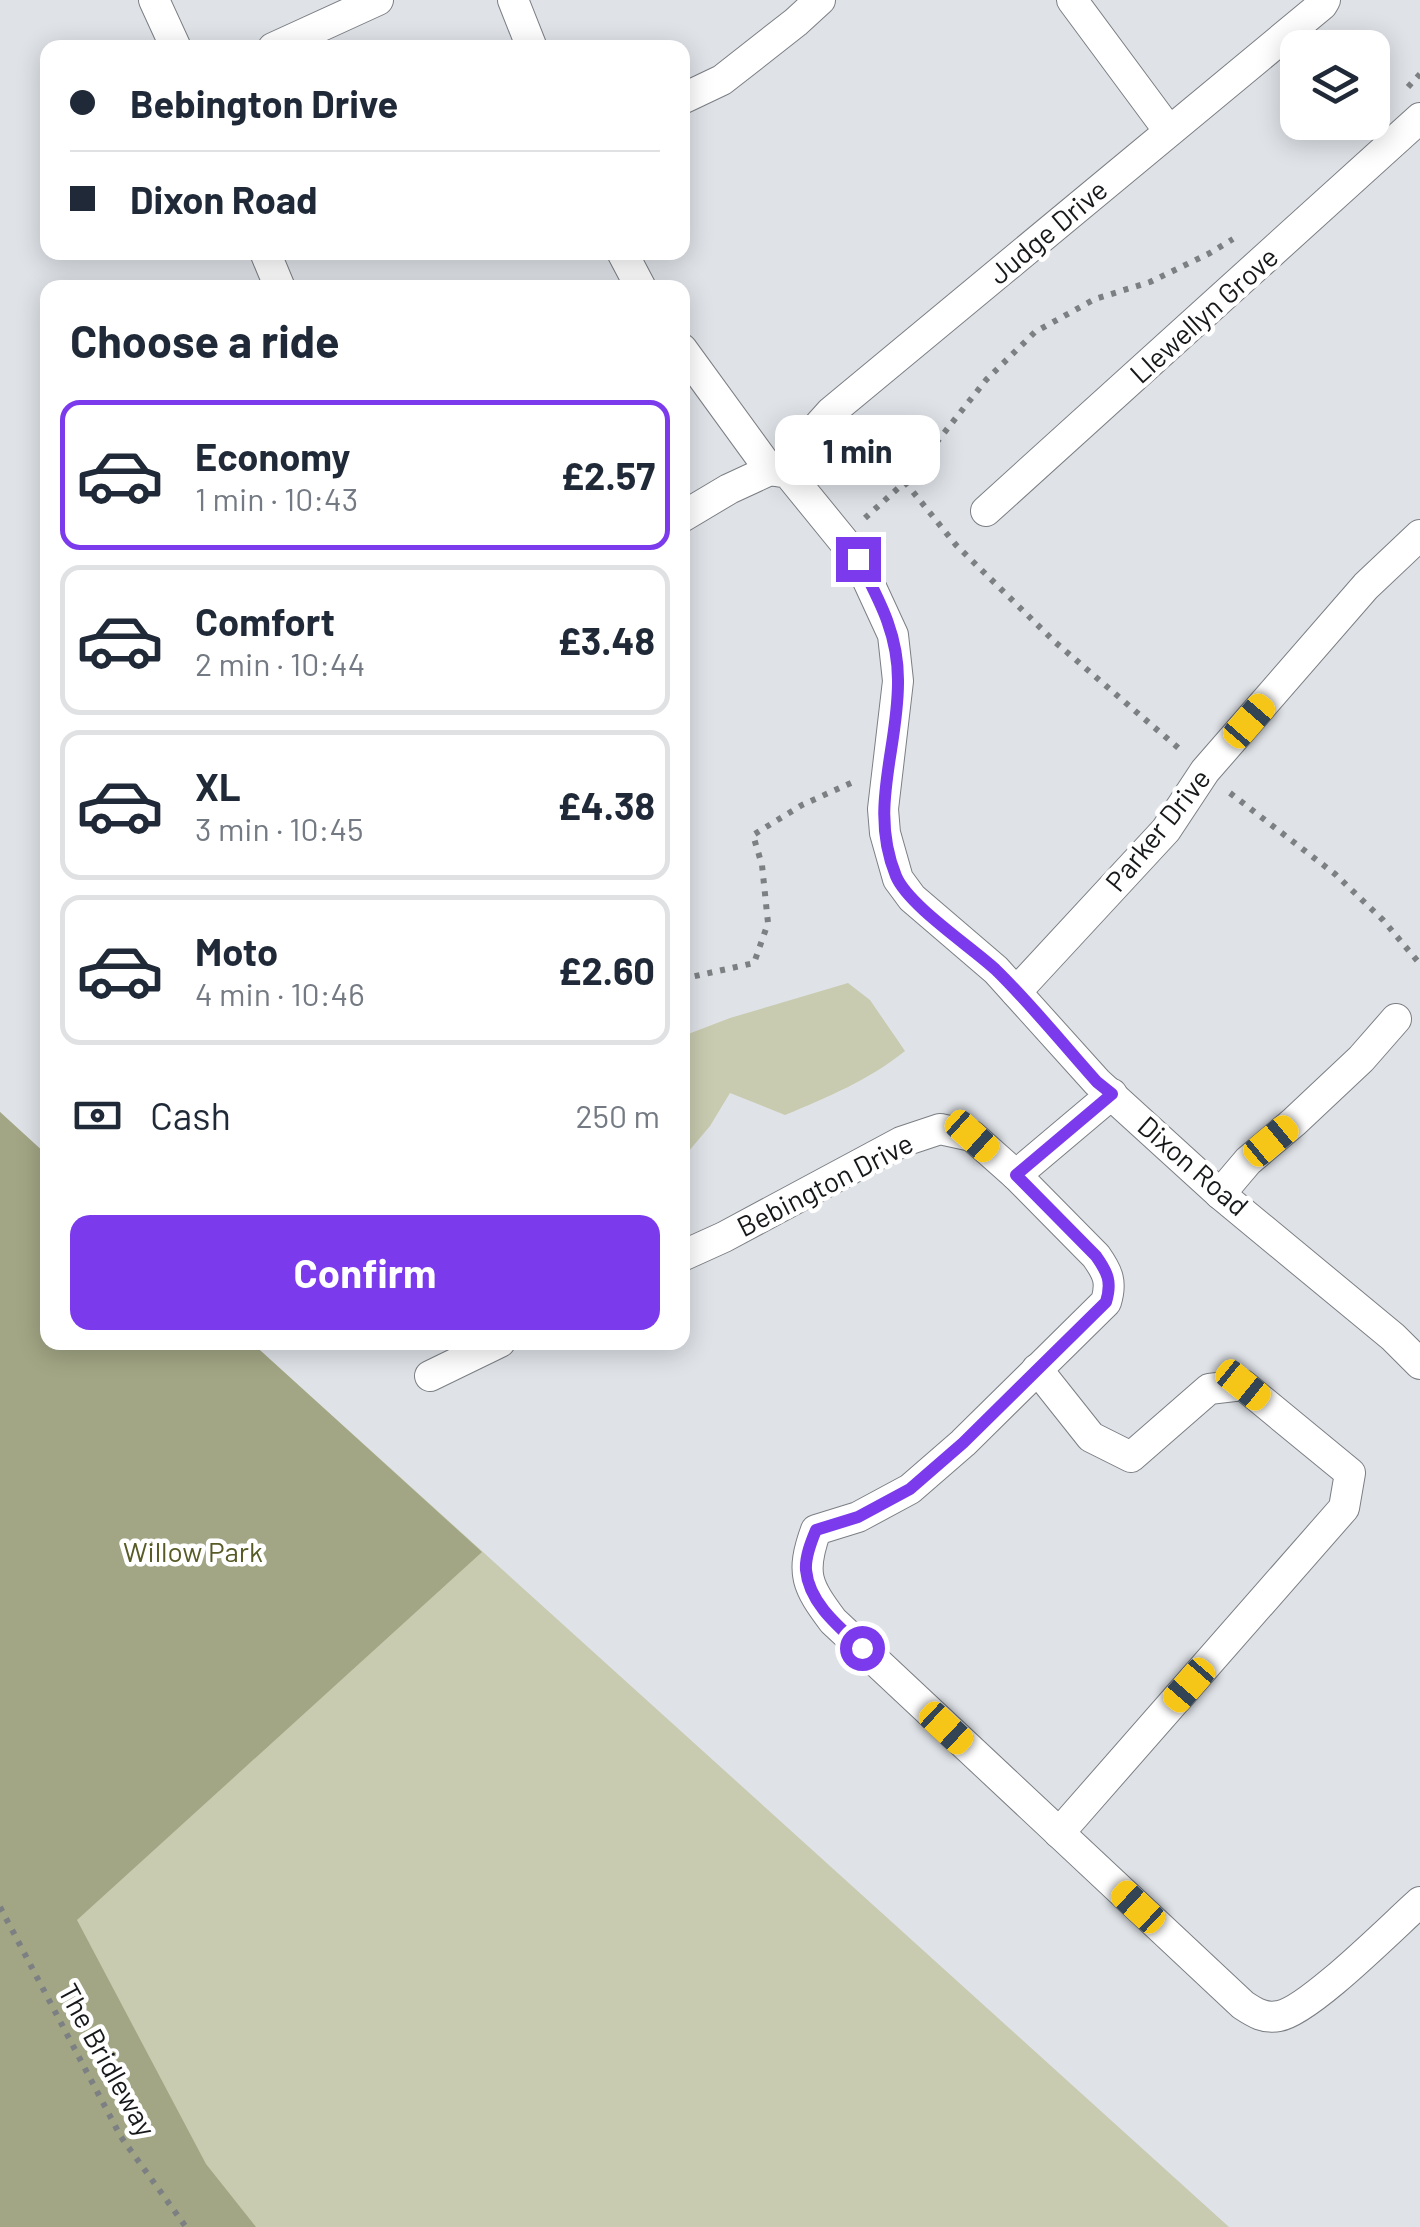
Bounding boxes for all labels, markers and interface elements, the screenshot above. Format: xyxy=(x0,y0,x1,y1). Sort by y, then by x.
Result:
map controls xyxy=(1280,30,1390,140)
button: layers xyxy=(1280,30,1390,140)
text: Bebington Drive xyxy=(130,80,398,126)
street label: Judge Drive xyxy=(981,172,1114,291)
text: Dixon Road xyxy=(130,176,318,222)
street label: Llewellyn Grove xyxy=(1122,239,1284,390)
text: Choose a ride xyxy=(70,313,340,367)
callout: 1 min xyxy=(776,414,940,484)
icon: car xyxy=(75,430,165,520)
text: 1 min xyxy=(822,431,893,469)
text: Economy xyxy=(195,433,350,479)
text: £2.57 xyxy=(561,452,655,498)
text: 1 min · 10:43 xyxy=(195,479,358,517)
route end xyxy=(836,537,881,582)
icon: car xyxy=(75,595,165,685)
text: Comfort xyxy=(195,598,335,644)
text: £3.48 xyxy=(557,617,655,663)
text: 2 min · 10:44 xyxy=(195,644,365,682)
car xyxy=(1218,689,1280,753)
icon: car xyxy=(75,760,165,850)
street label: Parker Drive xyxy=(1098,761,1217,897)
text: XL xyxy=(195,763,241,809)
text: £4.38 xyxy=(557,782,655,828)
text: 3 min · 10:45 xyxy=(195,809,363,847)
icon: car xyxy=(75,925,165,1015)
text: Moto xyxy=(195,928,278,974)
text: £2.60 xyxy=(558,947,655,993)
text: 4 min · 10:46 xyxy=(195,974,365,1012)
icon: cash xyxy=(70,1088,125,1143)
text: Cash xyxy=(150,1092,231,1138)
text: 250 m xyxy=(575,1096,660,1134)
car xyxy=(940,1105,1004,1167)
street label: Dixon Road xyxy=(1132,1108,1256,1222)
car xyxy=(1238,1110,1304,1172)
street label: Bebington Drive xyxy=(731,1125,918,1243)
button: Confirm xyxy=(70,1215,660,1330)
car xyxy=(1210,1354,1276,1416)
park label: Willow Park xyxy=(123,1534,263,1568)
route start xyxy=(840,1626,885,1671)
car xyxy=(1158,1653,1220,1717)
car xyxy=(914,1697,978,1759)
car xyxy=(1106,1876,1170,1938)
street label: The Bridleway xyxy=(52,1977,164,2142)

